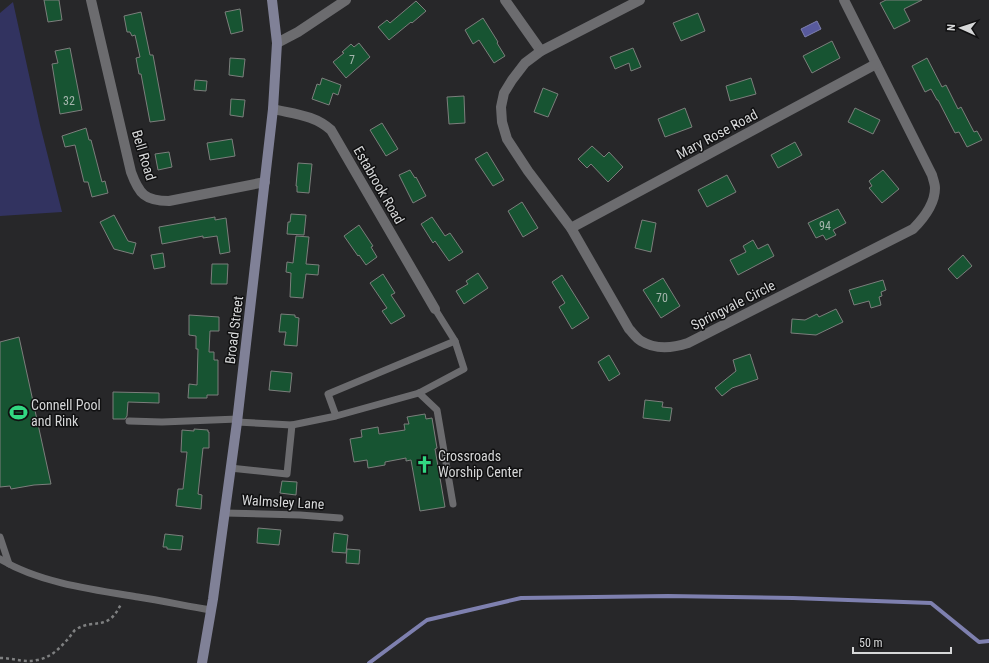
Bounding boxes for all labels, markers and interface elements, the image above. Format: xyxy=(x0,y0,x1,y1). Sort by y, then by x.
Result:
north arrow xyxy=(941,8,981,48)
text: N xyxy=(945,24,958,31)
house number: 7 xyxy=(349,53,355,67)
house number: 32 xyxy=(63,94,75,108)
street label: Mary Rose Road xyxy=(674,106,760,162)
street label: Bell Road xyxy=(129,128,159,182)
street label: Estabrook Road xyxy=(350,143,408,227)
house number: 94 xyxy=(819,219,831,233)
street label: Springvale Circle xyxy=(688,277,778,333)
house number: 70 xyxy=(656,291,668,305)
street label: Broad Street xyxy=(222,295,246,365)
place label: Connell Pool and Rink xyxy=(31,397,101,429)
sports icon: Connell Pool and Rink xyxy=(8,403,28,423)
place label: Crossroads Worship Center xyxy=(438,448,522,480)
church icon: Crossroads Worship Center xyxy=(415,454,435,474)
street label: Walmsley Lane xyxy=(241,492,325,512)
scale bar xyxy=(853,629,951,655)
text: 50 m xyxy=(859,636,883,650)

